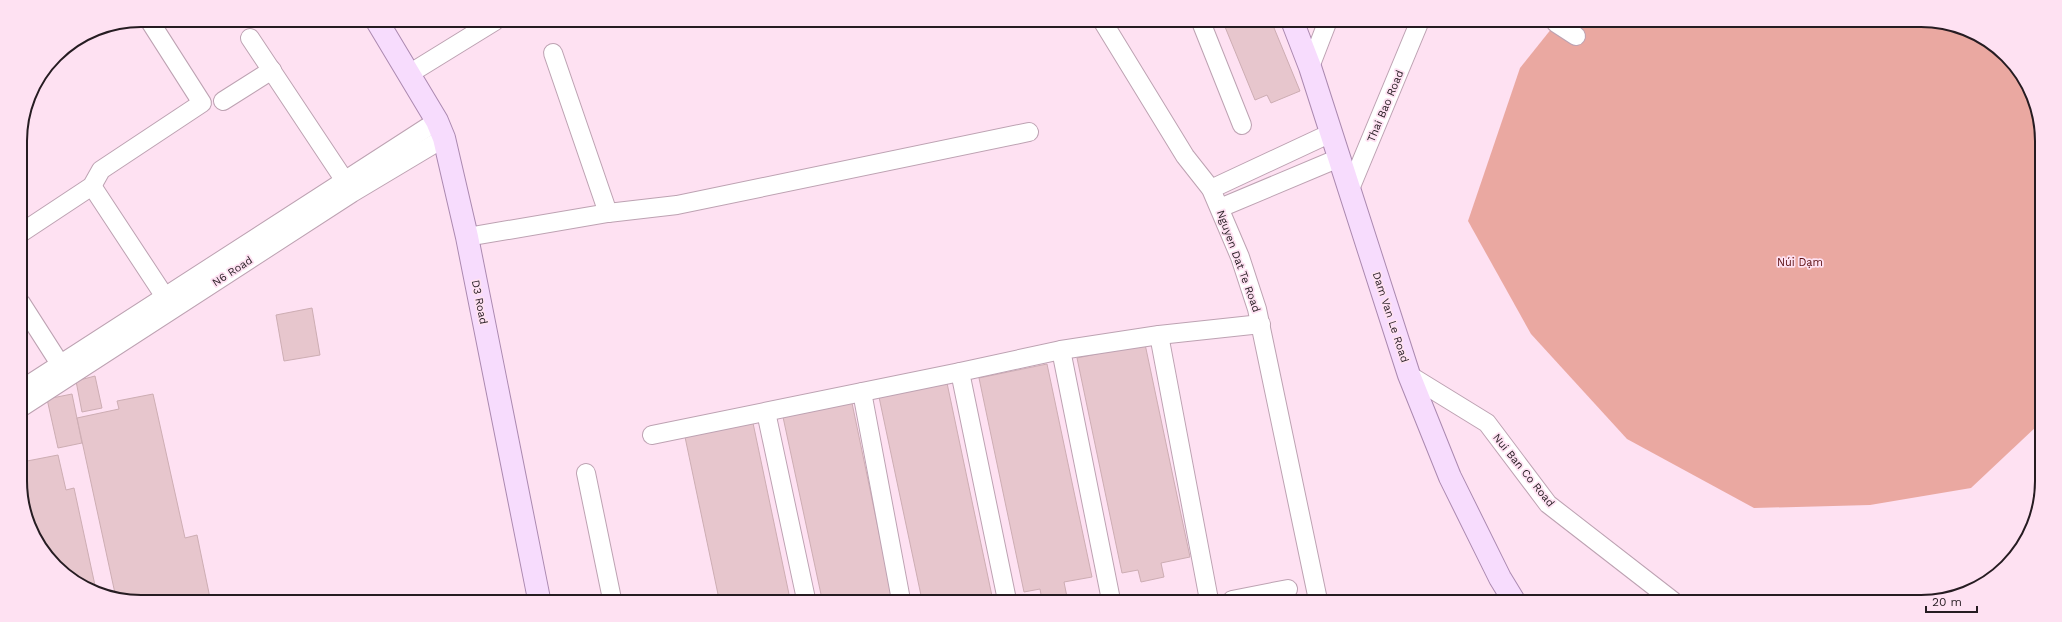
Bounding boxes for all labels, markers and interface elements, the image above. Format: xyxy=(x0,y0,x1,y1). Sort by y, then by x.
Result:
street label: Thai Bao Road xyxy=(1364,68,1406,144)
street label: Nguyen Dat Te Road xyxy=(1214,208,1263,314)
street label: N6 Road xyxy=(210,254,255,289)
park label: Núi Dạm xyxy=(1777,256,1823,269)
street label: Dam Van Le Road xyxy=(1370,270,1411,364)
street label: D3 Road xyxy=(469,279,490,325)
street label: Nui Ban Co Road xyxy=(1490,431,1557,509)
scale bar xyxy=(1926,588,1977,614)
text: 20 m xyxy=(1932,595,1962,609)

